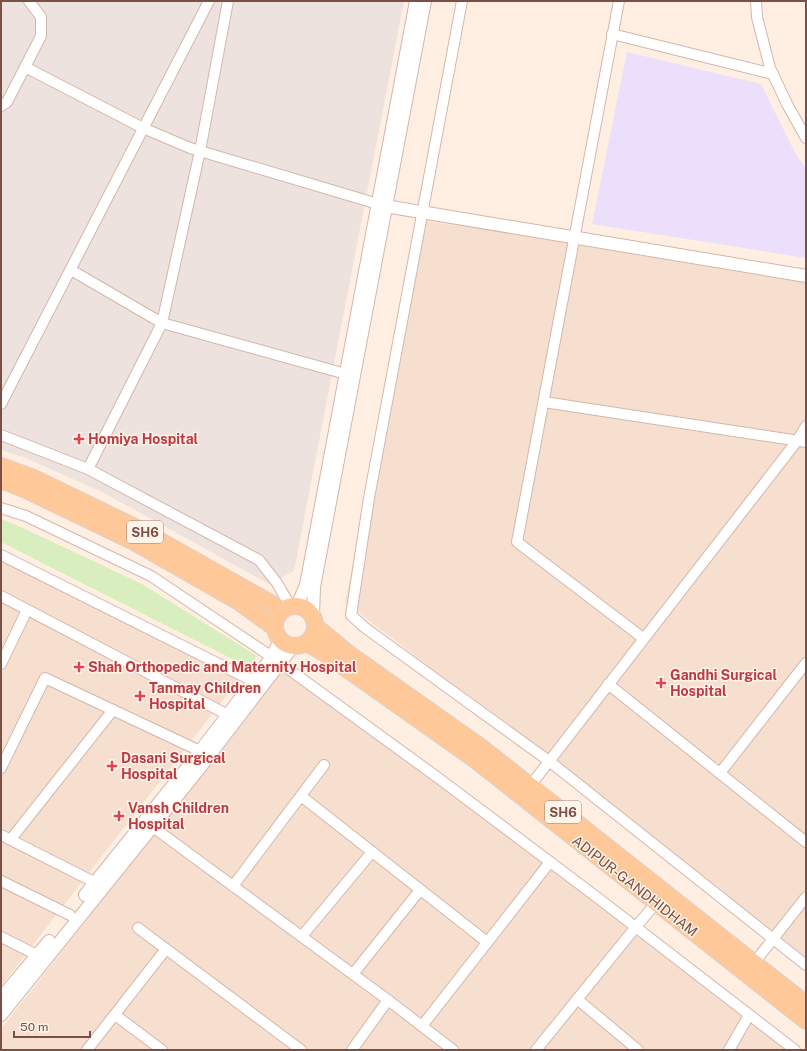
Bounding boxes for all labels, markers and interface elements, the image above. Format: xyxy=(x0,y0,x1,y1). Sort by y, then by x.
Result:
place label: Homiya Hospital xyxy=(88,431,199,447)
marker: Homiya Hospital xyxy=(73,433,85,445)
road number: SH6 xyxy=(127,521,163,543)
place label: Shah Orthopedic and Maternity Hospital xyxy=(88,659,357,675)
marker: Shah Orthopedic and Maternity Hospital xyxy=(73,661,85,673)
place label: Gandhi Surgical Hospital xyxy=(670,667,777,699)
marker: Gandhi Surgical Hospital xyxy=(655,677,667,689)
place label: Tanmay Children Hospital xyxy=(149,680,261,712)
marker: Tanmay Children Hospital xyxy=(134,690,146,702)
place label: Dasani Surgical Hospital xyxy=(121,750,226,782)
marker: Dasani Surgical Hospital xyxy=(106,760,118,772)
place label: Vansh Children Hospital xyxy=(128,800,229,832)
road number: SH6 xyxy=(545,801,581,823)
marker: Vansh Children Hospital xyxy=(113,810,125,822)
street label: ADIPUR-GANDHIDHAM xyxy=(569,832,701,940)
scale bar xyxy=(14,1013,90,1039)
text: 50 m xyxy=(20,1020,48,1034)

